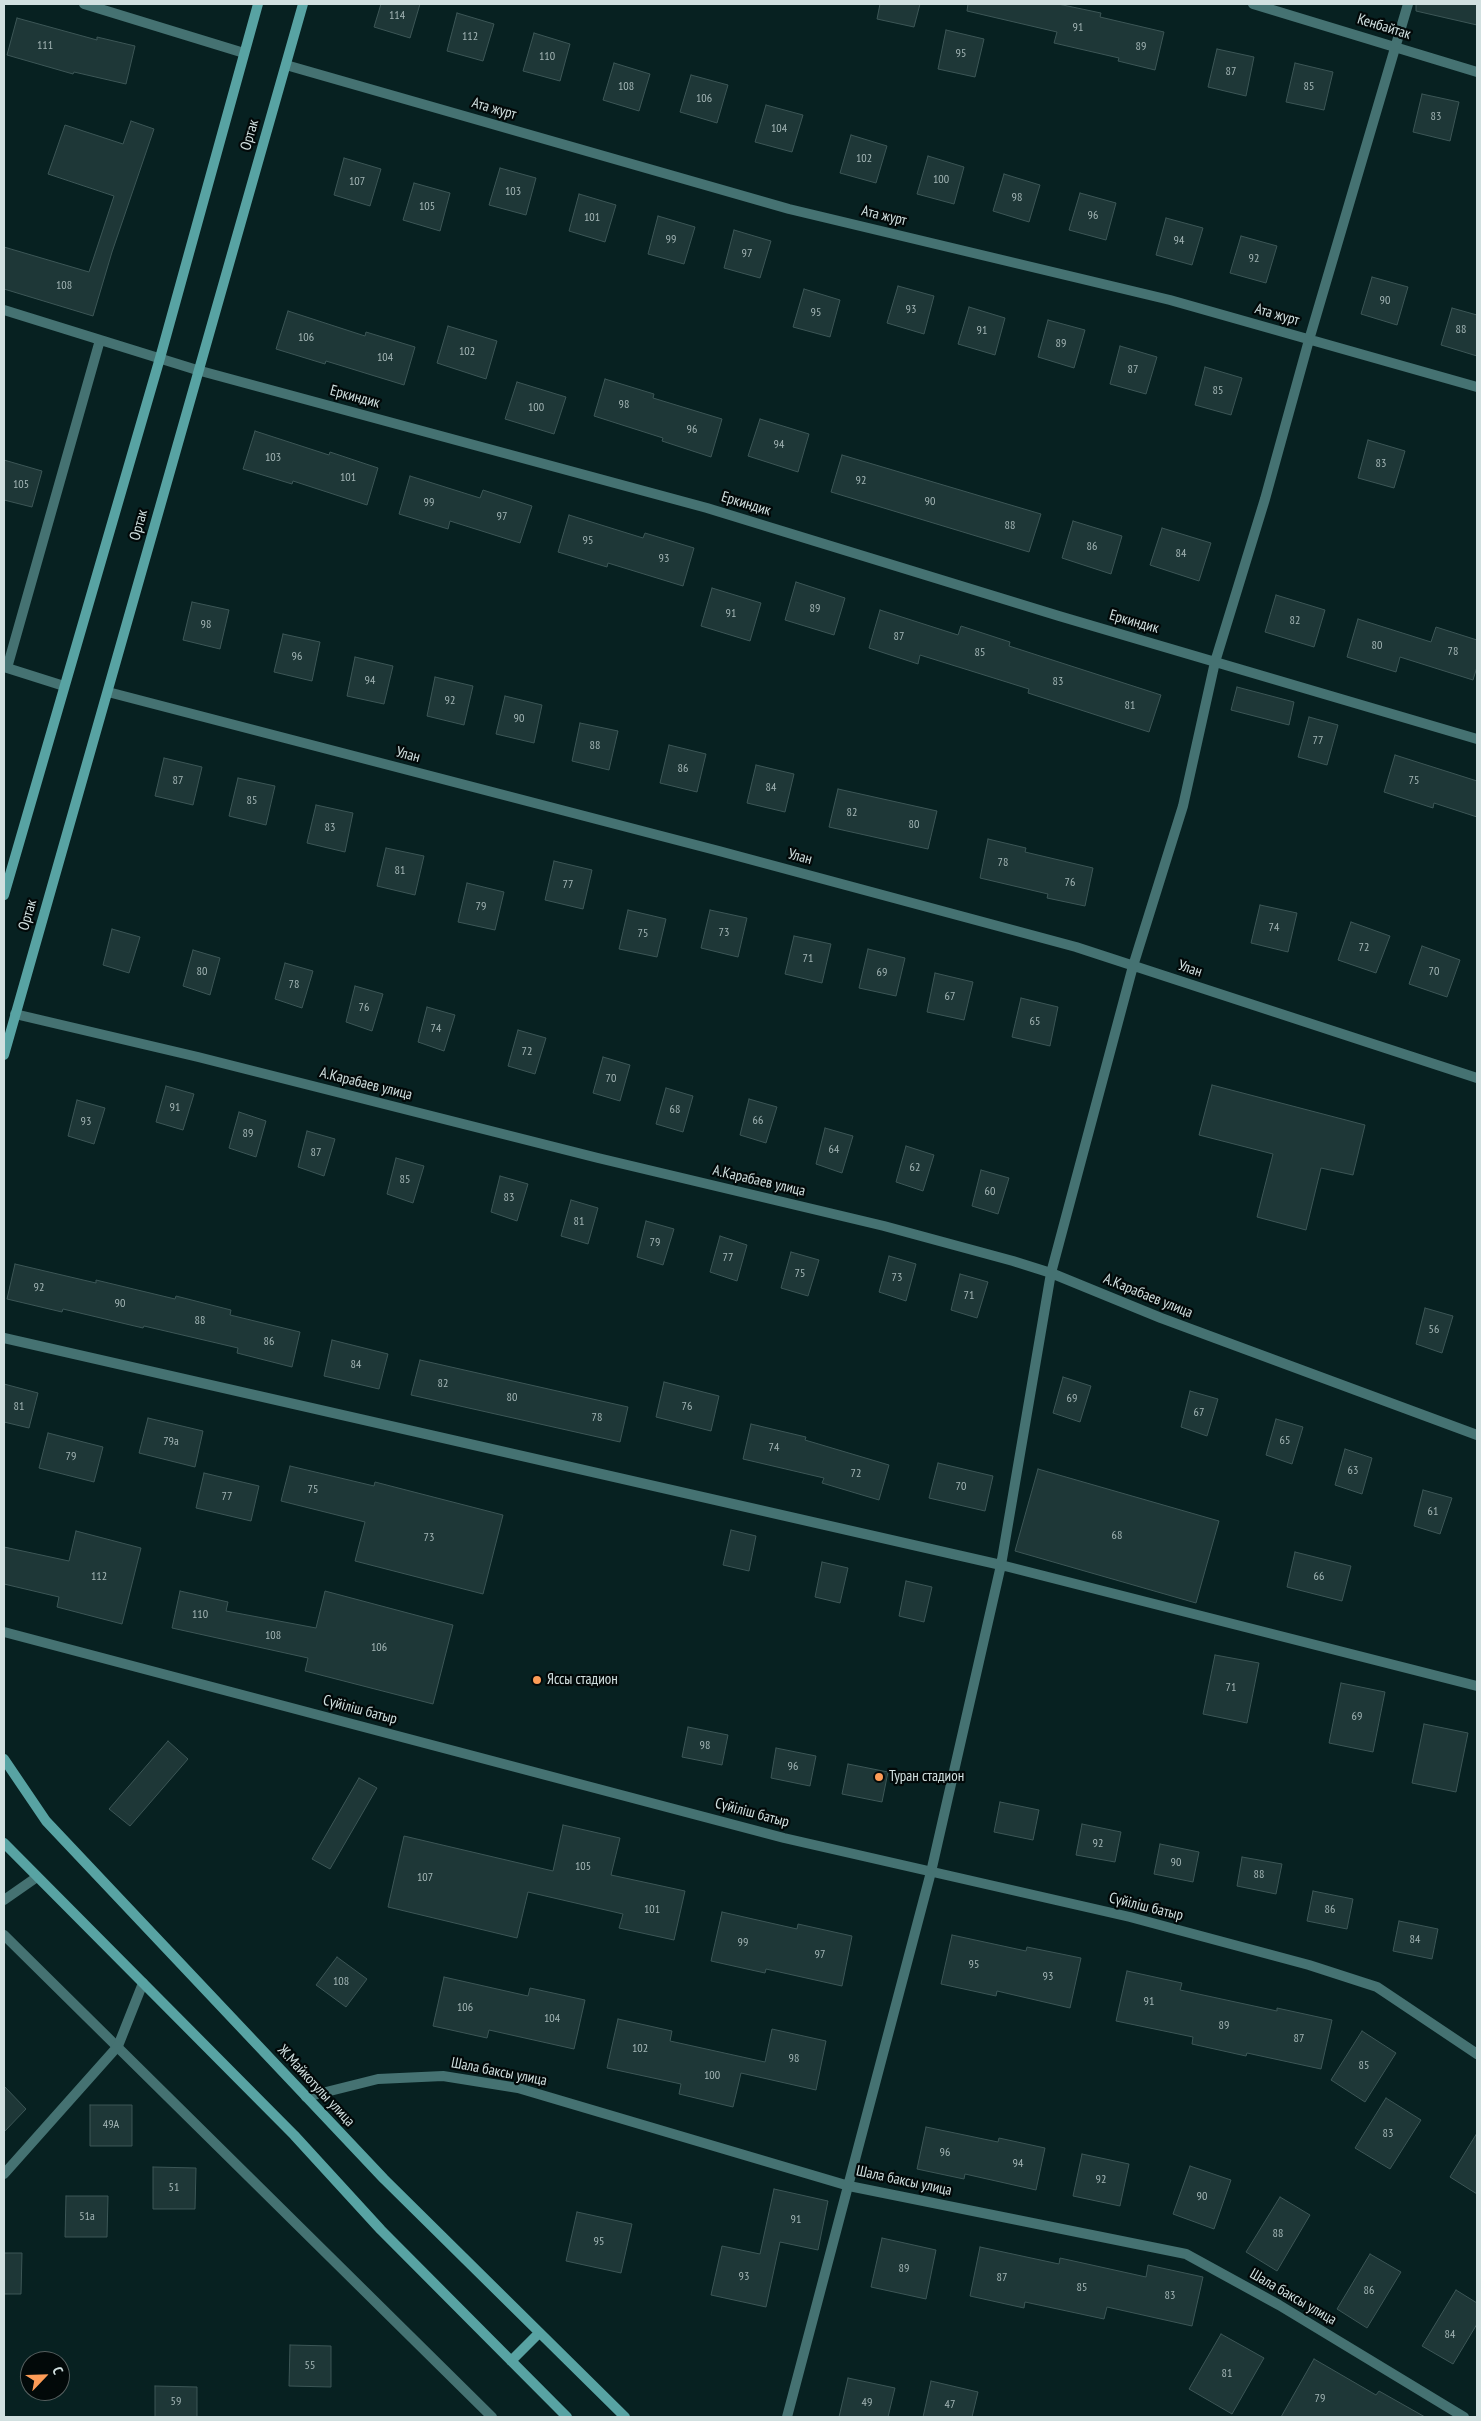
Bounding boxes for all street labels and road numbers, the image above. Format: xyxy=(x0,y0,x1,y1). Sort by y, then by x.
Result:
street label: Кенбайтак xyxy=(1355,10,1413,44)
street label: Ата журт xyxy=(470,94,518,124)
street label: Ортак xyxy=(237,118,263,152)
street label: Ата журт xyxy=(860,202,908,230)
street label: Ата журт xyxy=(1253,300,1301,330)
street label: Еркиндик xyxy=(328,382,382,412)
street label: Еркиндик xyxy=(719,488,773,520)
street label: Ортак xyxy=(126,508,152,542)
street label: Еркиндик xyxy=(1107,606,1161,638)
street label: Улан xyxy=(394,743,422,767)
street label: Улан xyxy=(786,845,814,869)
street label: Ортак xyxy=(15,898,41,932)
street label: Улан xyxy=(1176,957,1204,981)
street label: А.Карабаев улица xyxy=(318,1064,414,1104)
street label: А.Карабаев улица xyxy=(711,1162,807,1200)
street label: А.Карабаев улица xyxy=(1101,1270,1195,1322)
street label: Сүйіліш батыр xyxy=(321,1692,399,1728)
street label: Сүйіліш батыр xyxy=(713,1795,791,1831)
street label: Сүйіліш батыр xyxy=(1107,1889,1185,1925)
street label: Ж.Майкотулы улица xyxy=(274,2041,358,2131)
street label: Шала баксы улица xyxy=(450,2054,548,2090)
street label: Шала баксы улица xyxy=(855,2162,953,2200)
street label: Шала баксы улица xyxy=(1246,2265,1340,2329)

